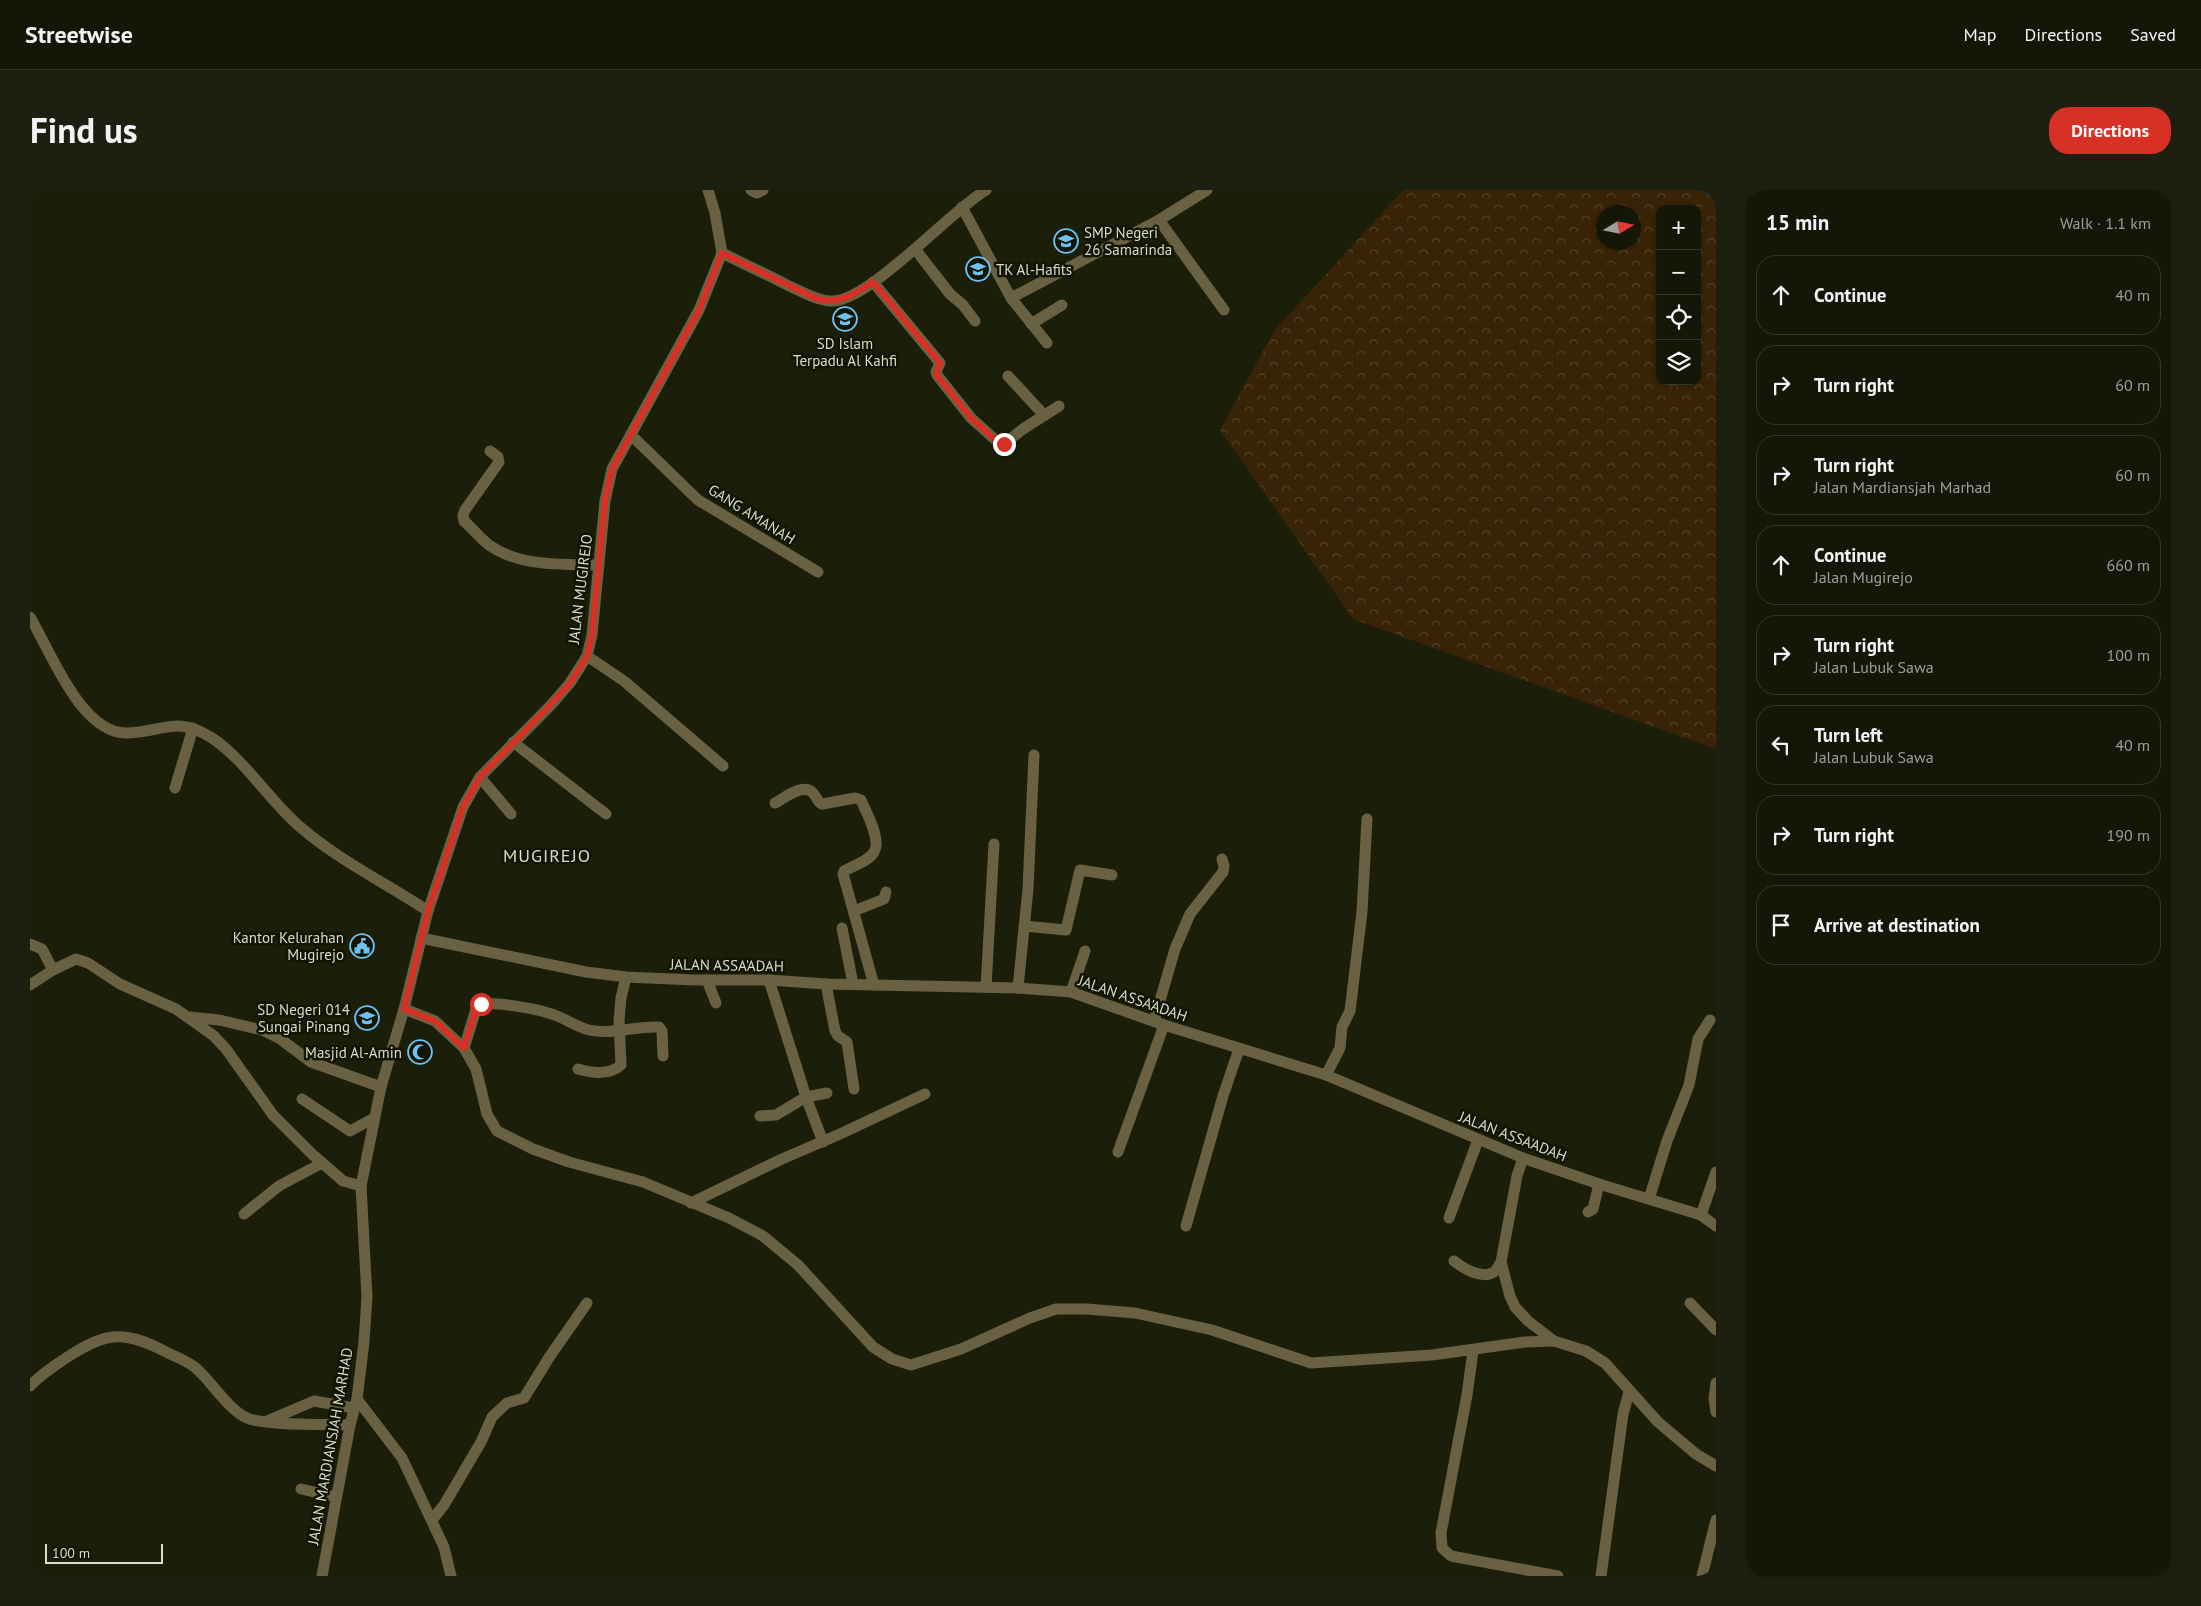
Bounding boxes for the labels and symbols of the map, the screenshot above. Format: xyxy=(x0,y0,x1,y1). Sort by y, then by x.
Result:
north arrow xyxy=(1596,205,1641,250)
place label: SMP Negeri 26 Samarinda xyxy=(1084,223,1172,259)
school or university icon: SMP Negeri 26 Samarinda xyxy=(1053,228,1079,254)
school or university icon: TK Al-Hafits xyxy=(965,256,991,282)
place label: TK Al-Hafits xyxy=(996,260,1072,279)
school or university icon: SD Islam Terpadu Al Kahfi xyxy=(832,306,858,332)
place label: SD Islam Terpadu Al Kahfi xyxy=(793,334,897,370)
route end xyxy=(993,433,1016,456)
street label: GANG AMANAH xyxy=(705,480,799,548)
street label: JALAN MUGIREJO xyxy=(564,533,596,646)
district label: MUGIREJO xyxy=(503,844,591,867)
place label: Kantor Kelurahan Mugirejo xyxy=(233,928,344,964)
public building icon: Kantor Kelurahan Mugirejo xyxy=(349,933,375,959)
street label: JALAN ASSA'ADAH xyxy=(669,954,784,975)
street label: JALAN ASSA'ADAH xyxy=(1075,970,1190,1026)
route start xyxy=(470,993,493,1016)
place label: SD Negeri 014 Sungai Pinang xyxy=(257,1000,350,1036)
school or university icon: SD Negeri 014 Sungai Pinang xyxy=(354,1005,380,1031)
mosque icon: Masjid Al-Amin xyxy=(407,1039,433,1065)
place label: Masjid Al-Amin xyxy=(305,1043,402,1062)
street label: JALAN ASSA'ADAH xyxy=(1455,1106,1570,1165)
street label: JALAN MARDIANSJAH MARHAD xyxy=(303,1346,357,1547)
scale bar xyxy=(45,1541,162,1564)

